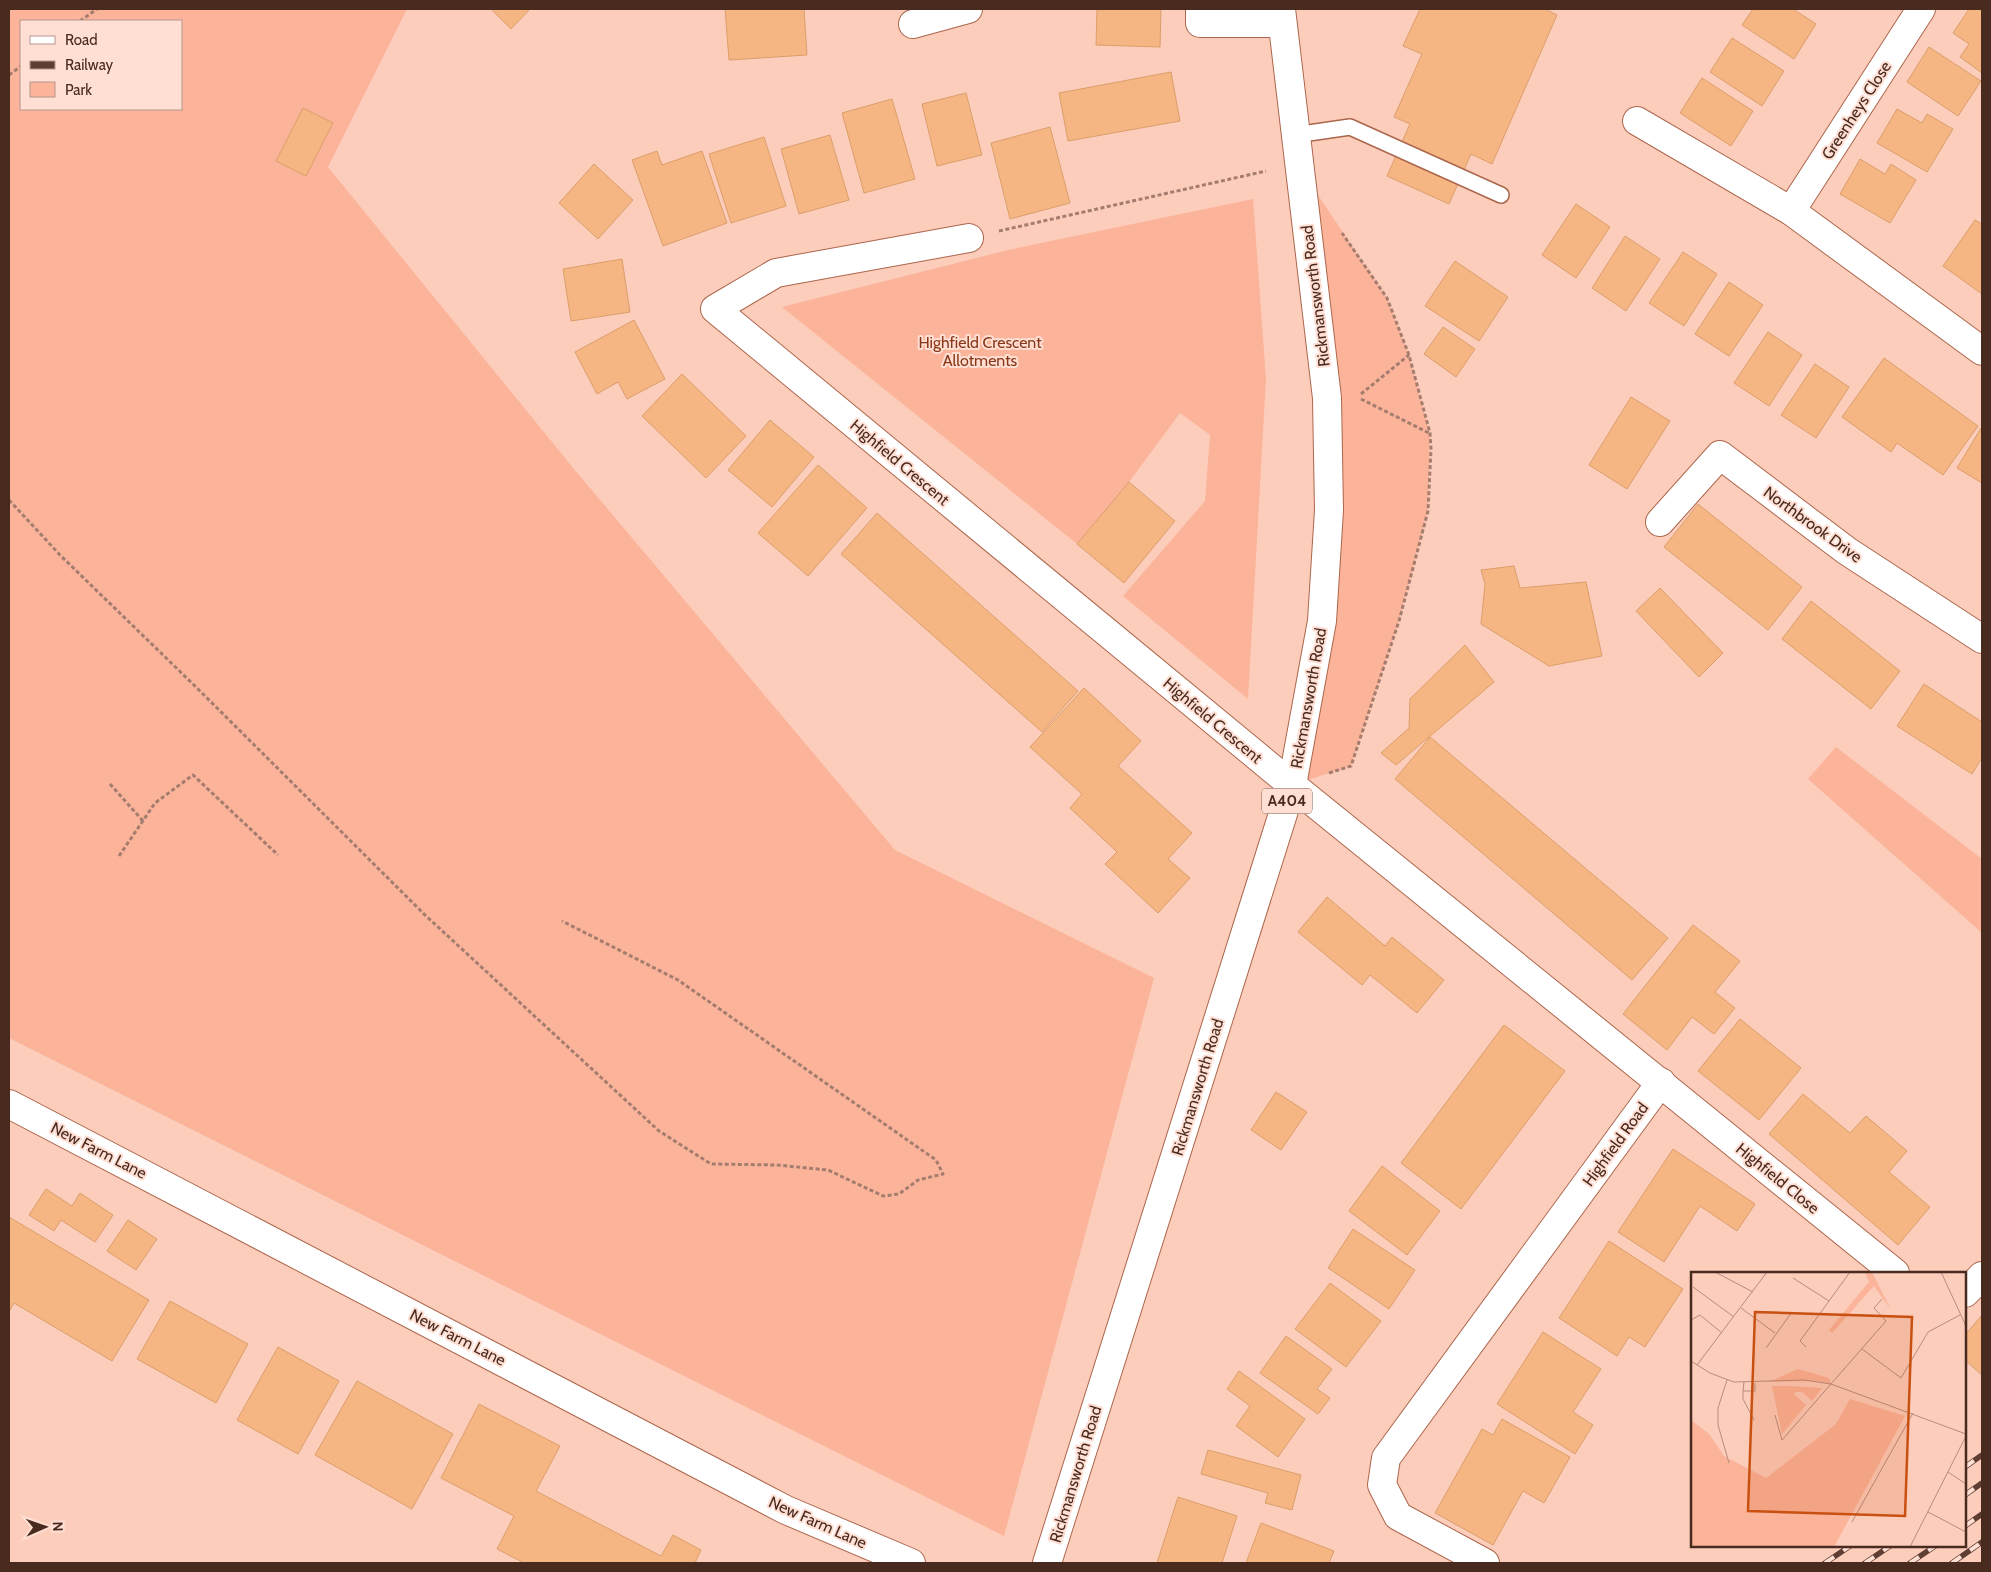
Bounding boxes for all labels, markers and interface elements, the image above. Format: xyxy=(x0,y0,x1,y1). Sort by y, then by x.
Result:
legend xyxy=(20,20,182,110)
text: Road xyxy=(65,31,98,49)
text: Railway xyxy=(65,56,114,74)
street label: Greenheys Close xyxy=(1818,58,1895,163)
text: Park xyxy=(65,81,92,99)
street label: Rickmansworth Road xyxy=(1297,224,1334,368)
park label: Highfield Crescent Allotments xyxy=(918,333,1042,370)
street label: Highfield Crescent xyxy=(846,416,953,510)
street label: Northbrook Drive xyxy=(1760,482,1866,566)
street label: Rickmansworth Road xyxy=(1287,626,1330,770)
street label: Highfield Crescent xyxy=(1159,674,1266,768)
road number: A404 xyxy=(1262,788,1312,814)
street label: Rickmansworth Road xyxy=(1168,1016,1227,1158)
street label: Highfield Road xyxy=(1579,1099,1652,1190)
street label: New Farm Lane xyxy=(48,1118,150,1183)
street label: Highfield Close xyxy=(1732,1139,1823,1218)
inset map xyxy=(1691,1272,1966,1547)
street label: New Farm Lane xyxy=(407,1305,509,1370)
street label: Rickmansworth Road xyxy=(1046,1403,1105,1545)
street label: New Farm Lane xyxy=(766,1492,870,1553)
north arrow xyxy=(20,1502,70,1552)
text: N xyxy=(49,1521,67,1532)

